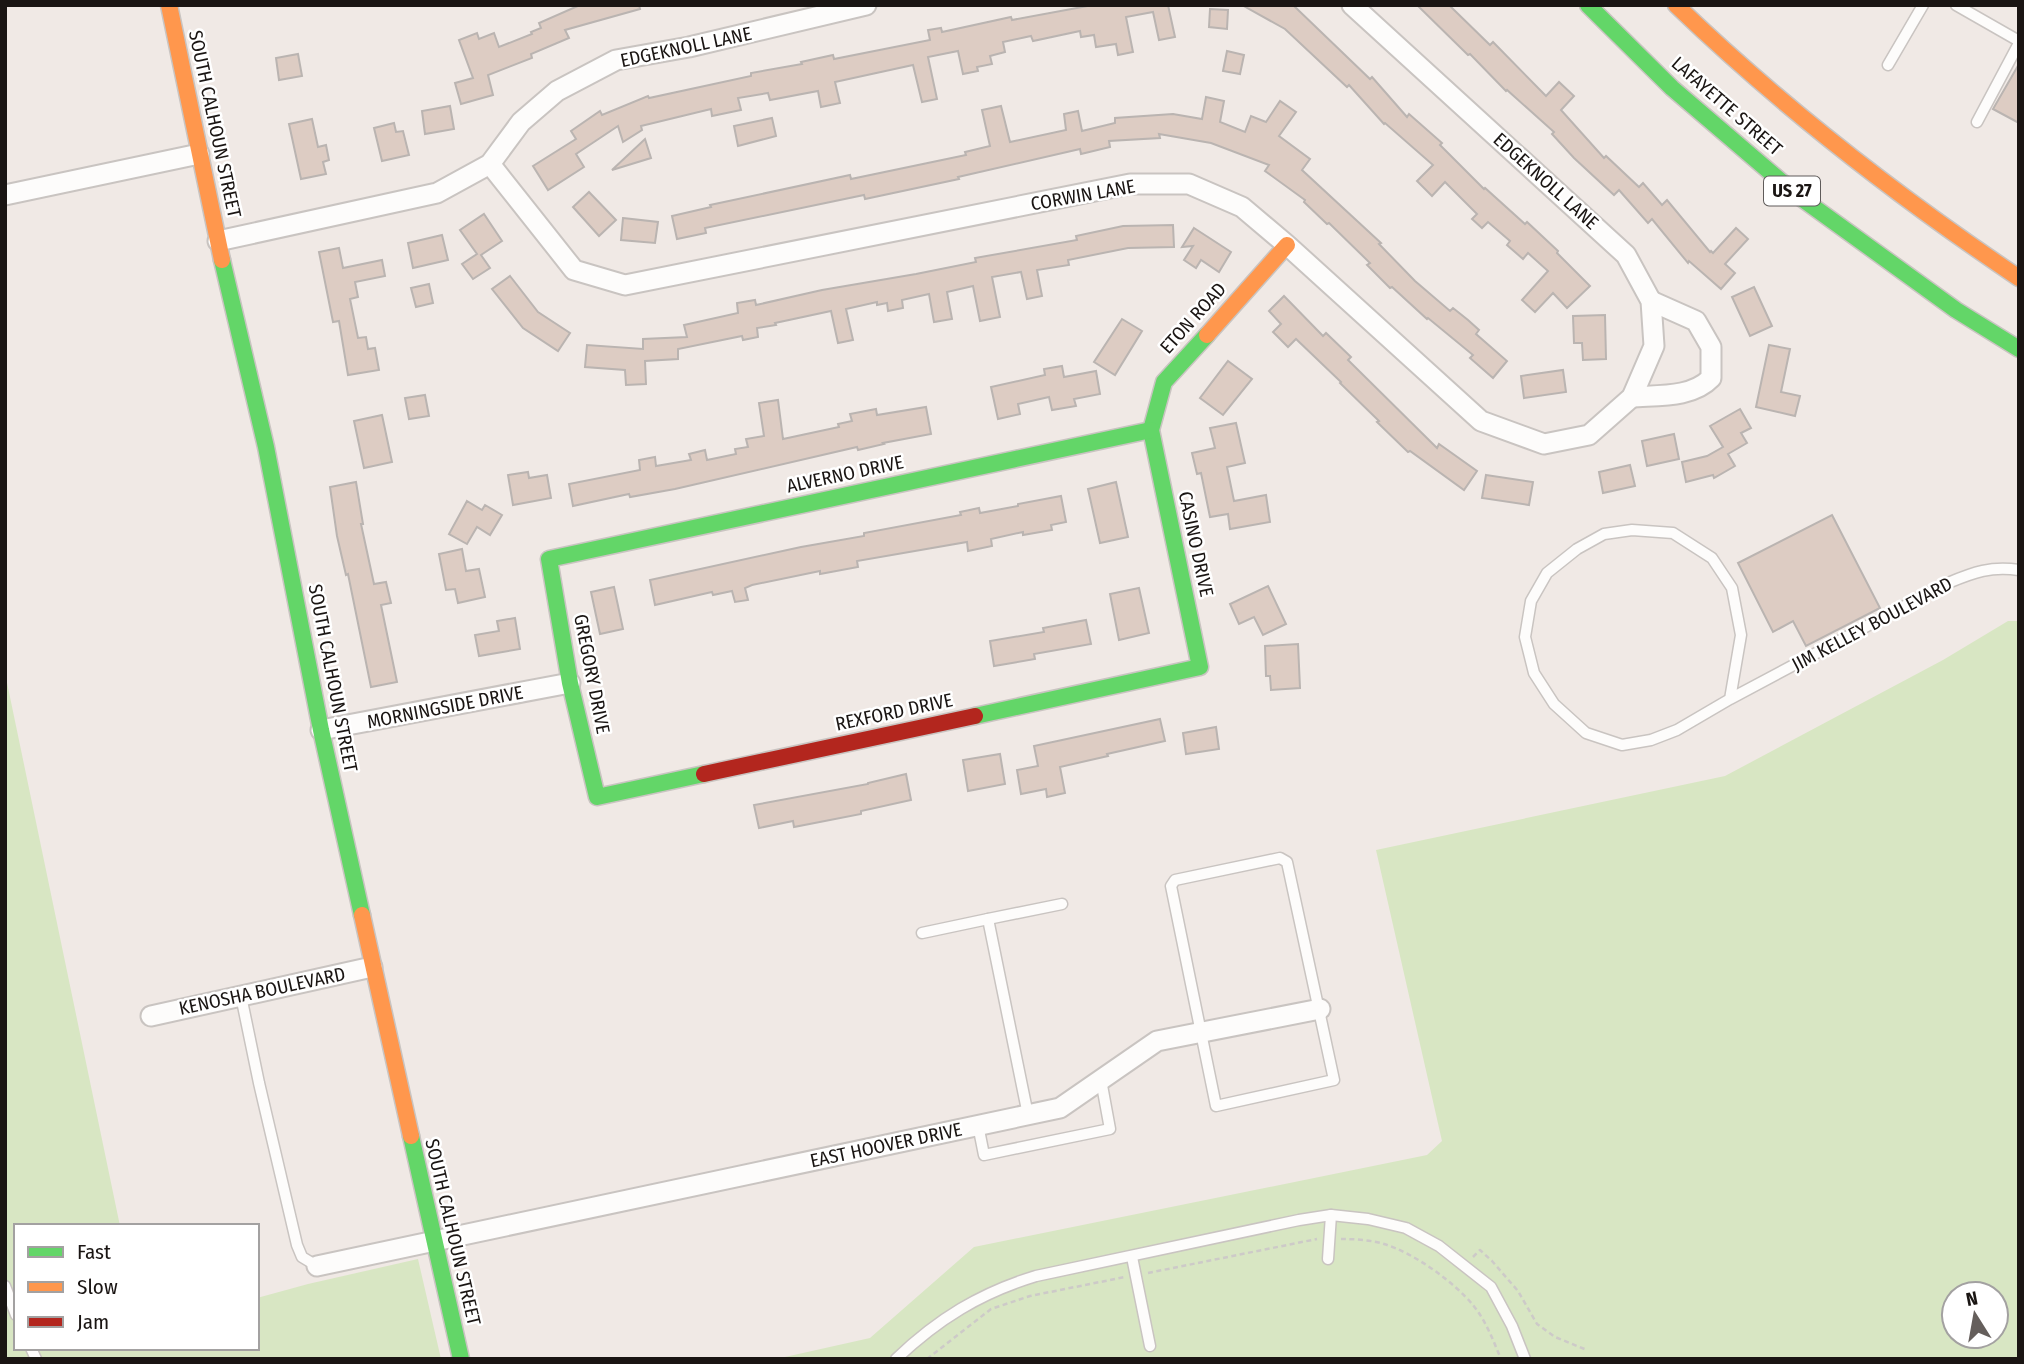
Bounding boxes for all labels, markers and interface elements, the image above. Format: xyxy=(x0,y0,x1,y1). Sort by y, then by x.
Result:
street label: EDGEKNOLL LANE xyxy=(618,22,754,72)
street label: SOUTH CALHOUN STREET xyxy=(184,28,246,220)
street label: LAFAYETTE STREET xyxy=(1667,52,1787,160)
street label: EDGEKNOLL LANE xyxy=(1489,128,1603,234)
street label: CORWIN LANE xyxy=(1029,174,1137,215)
road number: US 27 xyxy=(1764,176,1820,206)
street label: ETON ROAD xyxy=(1155,278,1231,358)
street label: ALVERNO DRIVE xyxy=(784,450,906,498)
street label: CASINO DRIVE xyxy=(1174,489,1218,599)
street label: JIM KELLEY BOULEVARD xyxy=(1788,572,1956,676)
street label: SOUTH CALHOUN STREET xyxy=(304,582,363,774)
street label: GREGORY DRIVE xyxy=(569,612,615,736)
street label: MORNINGSIDE DRIVE xyxy=(365,681,525,733)
street label: REXFORD DRIVE xyxy=(833,688,955,736)
street label: KENOSHA BOULEVARD xyxy=(177,962,347,1020)
street label: EAST HOOVER DRIVE xyxy=(808,1118,964,1172)
street label: SOUTH CALHOUN STREET xyxy=(420,1136,486,1328)
legend xyxy=(14,1224,259,1350)
text: Fast xyxy=(77,1239,111,1265)
text: Slow xyxy=(77,1274,118,1300)
north arrow xyxy=(1940,1280,2010,1350)
text: N xyxy=(1964,1286,1980,1311)
text: Jam xyxy=(77,1309,109,1335)

